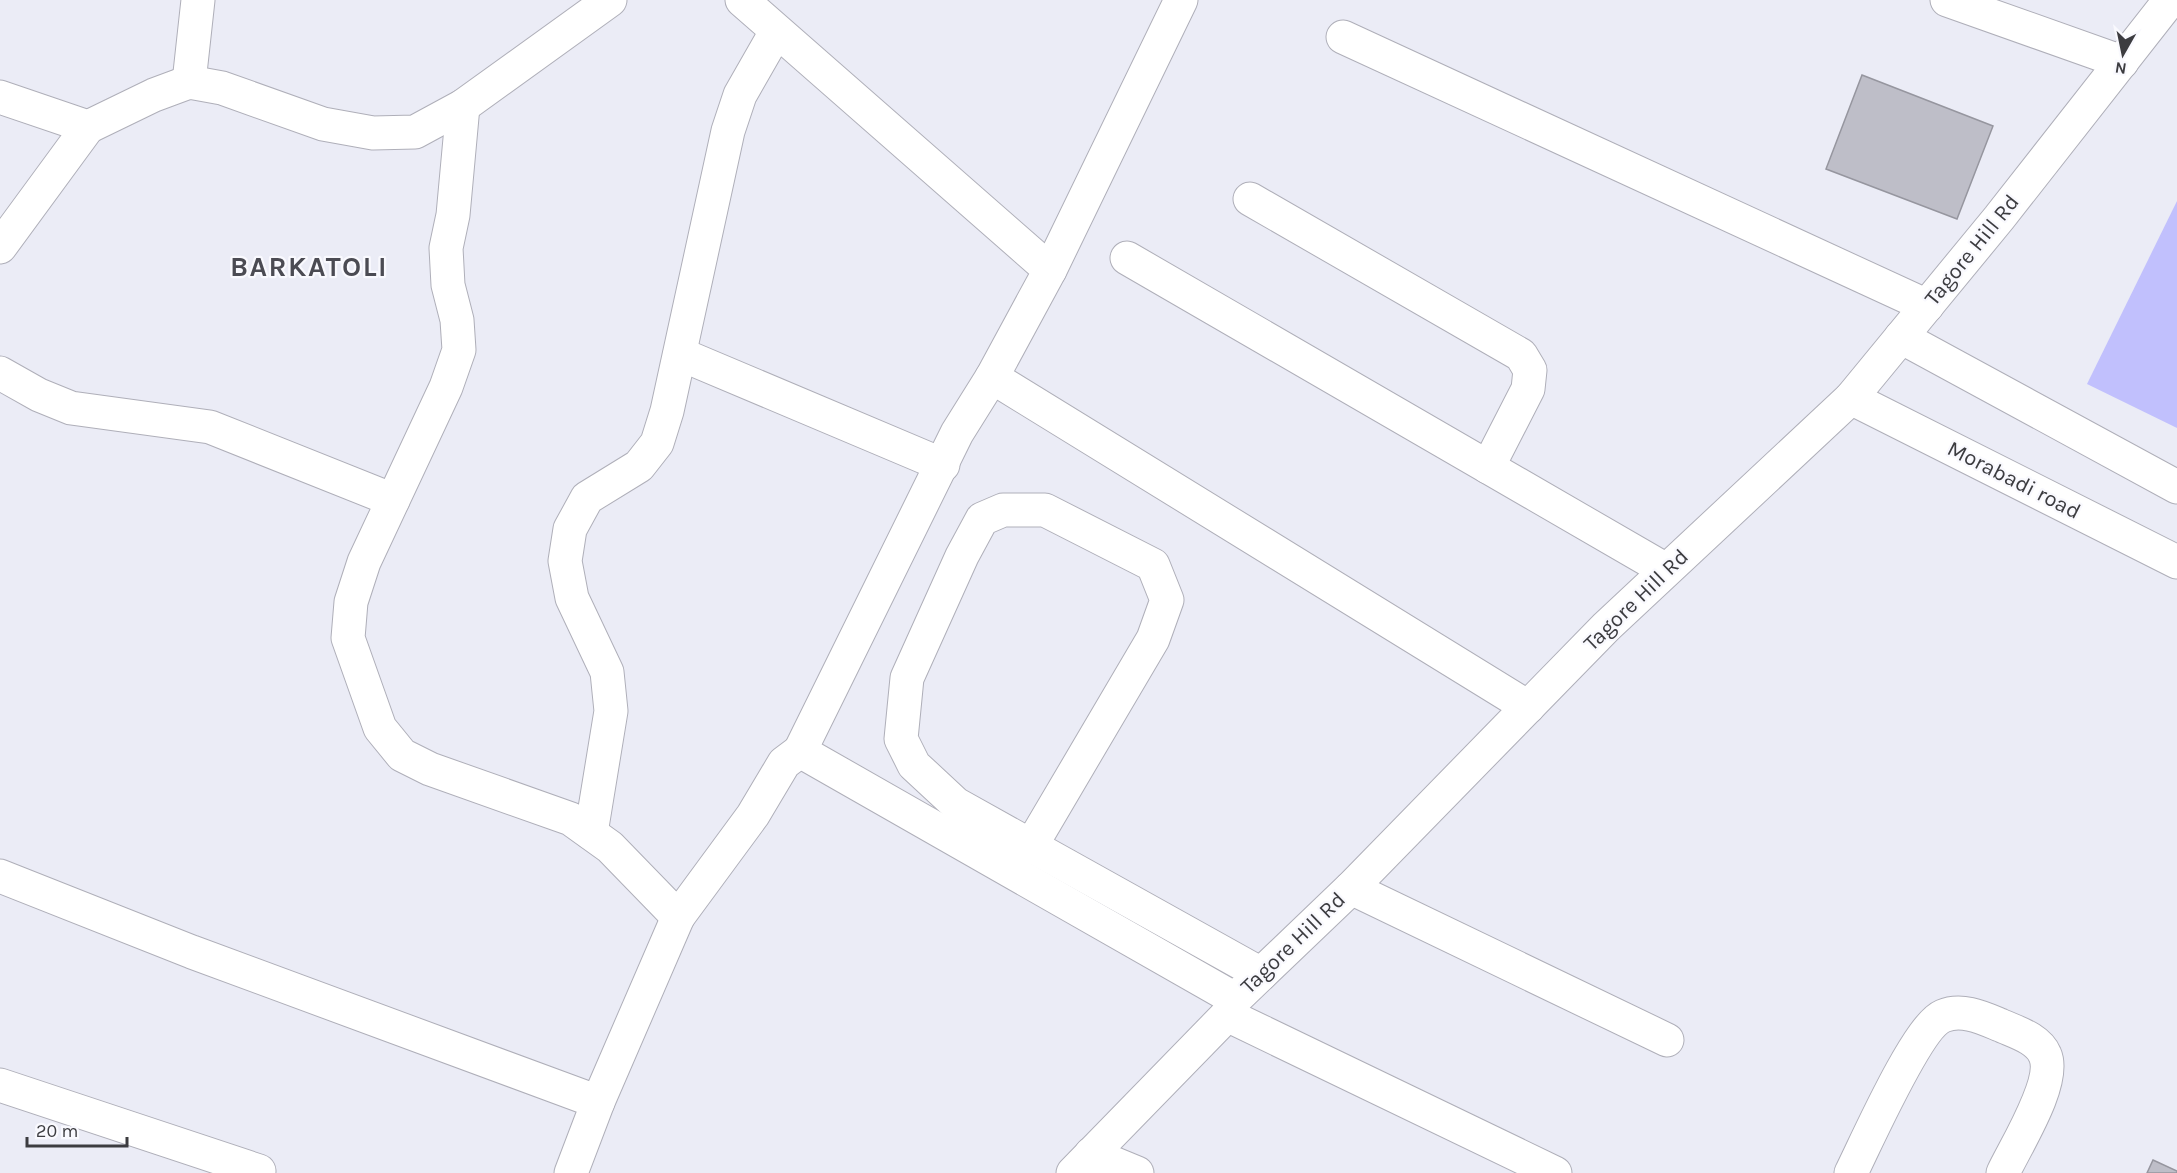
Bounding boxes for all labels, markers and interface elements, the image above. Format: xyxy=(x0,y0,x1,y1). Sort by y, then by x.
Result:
north arrow xyxy=(2093,24,2153,84)
text: N xyxy=(2114,58,2128,79)
street label: Tagore Hill Rd xyxy=(1919,189,2025,311)
district label: BARKATOLI xyxy=(230,250,388,283)
street label: Morabadi road xyxy=(1943,435,2085,525)
street label: Tagore Hill Rd xyxy=(1578,544,1694,656)
street label: Tagore Hill Rd xyxy=(1235,887,1351,999)
scale bar xyxy=(27,1110,128,1148)
text: 20 m xyxy=(36,1120,78,1142)

